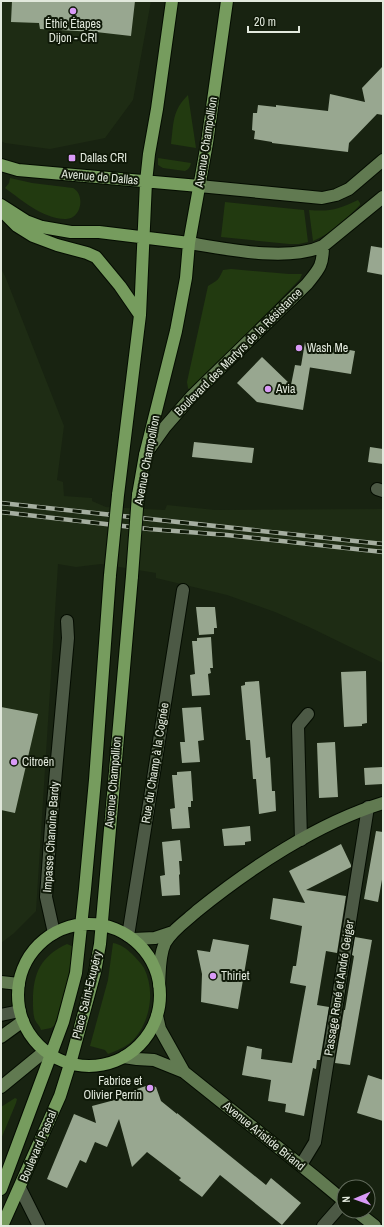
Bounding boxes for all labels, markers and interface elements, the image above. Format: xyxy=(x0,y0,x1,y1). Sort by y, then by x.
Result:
marker: Éthic Étapes Dijon - CRI xyxy=(68,6,78,16)
scale bar xyxy=(248,8,299,34)
text: 20 m xyxy=(254,14,276,30)
place label: Éthic Étapes Dijon - CRI xyxy=(45,16,101,46)
street label: Avenue Champollion xyxy=(191,96,221,189)
place label: Dallas CRI xyxy=(80,150,127,166)
marker: Dallas CRI xyxy=(67,153,77,163)
street label: Avenue de Dallas xyxy=(60,166,139,188)
street label: Boulevard des Martyrs de la Résistance xyxy=(171,285,305,419)
place label: Wash Me xyxy=(307,340,348,356)
marker: Wash Me xyxy=(294,343,304,353)
place label: Avia xyxy=(275,381,296,397)
marker: Avia xyxy=(263,384,273,394)
street label: Avenue Champollion xyxy=(130,414,164,507)
street label: Rue du Champ à la Cognée xyxy=(138,702,172,824)
street label: Avenue Champollion xyxy=(101,736,125,829)
place label: Citroën xyxy=(22,754,54,770)
marker: Citroën xyxy=(9,757,19,767)
street label: Impasse Chanoine Bardy xyxy=(39,781,63,893)
street label: Passage René et André Geiger xyxy=(320,918,358,1057)
street label: Place Saint-Exupéry xyxy=(68,949,106,1040)
place label: Thiriet xyxy=(221,968,250,984)
marker: Thiriet xyxy=(208,971,218,981)
place label: Fabrice et Olivier Perrin xyxy=(83,1073,142,1103)
marker: Fabrice et Olivier Perrin xyxy=(145,1083,155,1093)
street label: Avenue Aristide Briand xyxy=(219,1097,308,1174)
street label: Boulevard Pascal xyxy=(16,1108,60,1184)
north arrow xyxy=(336,1179,376,1219)
text: N xyxy=(339,1196,353,1203)

